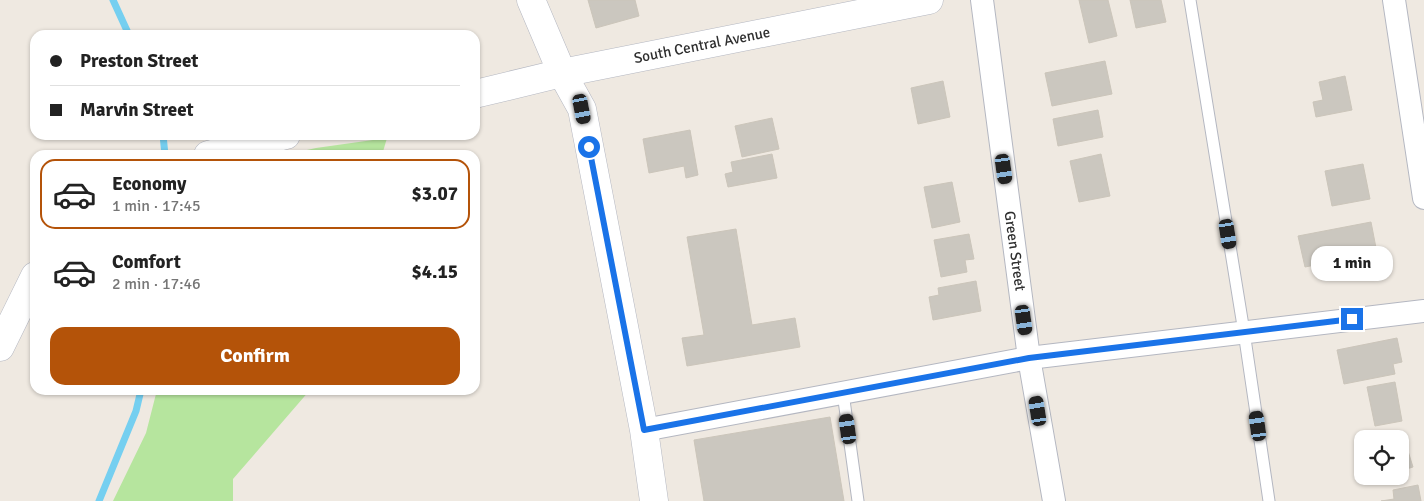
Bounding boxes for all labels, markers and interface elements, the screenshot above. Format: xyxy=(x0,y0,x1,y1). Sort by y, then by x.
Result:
street label: South Central Avenue xyxy=(632,23,772,67)
text: Preston Street xyxy=(80,49,198,73)
car xyxy=(571,93,592,125)
text: Marvin Street xyxy=(80,98,194,122)
route start xyxy=(578,136,600,158)
car xyxy=(994,153,1013,185)
icon: car xyxy=(52,172,97,217)
text: Economy xyxy=(112,172,186,196)
text: $3.07 xyxy=(412,182,458,206)
text: 1 min · 17:45 xyxy=(112,196,201,216)
street label: Green Street xyxy=(1000,210,1030,292)
car xyxy=(1218,218,1237,250)
callout: 1 min xyxy=(1311,246,1393,282)
icon: car xyxy=(52,250,97,295)
text: Comfort xyxy=(112,250,181,274)
text: 1 min xyxy=(1333,253,1371,273)
text: $4.15 xyxy=(412,260,458,284)
text: 2 min · 17:46 xyxy=(112,274,201,294)
car xyxy=(1014,304,1033,336)
route end xyxy=(1341,308,1363,330)
button: Confirm xyxy=(50,327,460,385)
car xyxy=(1028,395,1047,427)
car xyxy=(1248,410,1267,442)
car xyxy=(838,413,857,445)
map controls xyxy=(1354,430,1409,485)
button: locate xyxy=(1354,430,1409,485)

